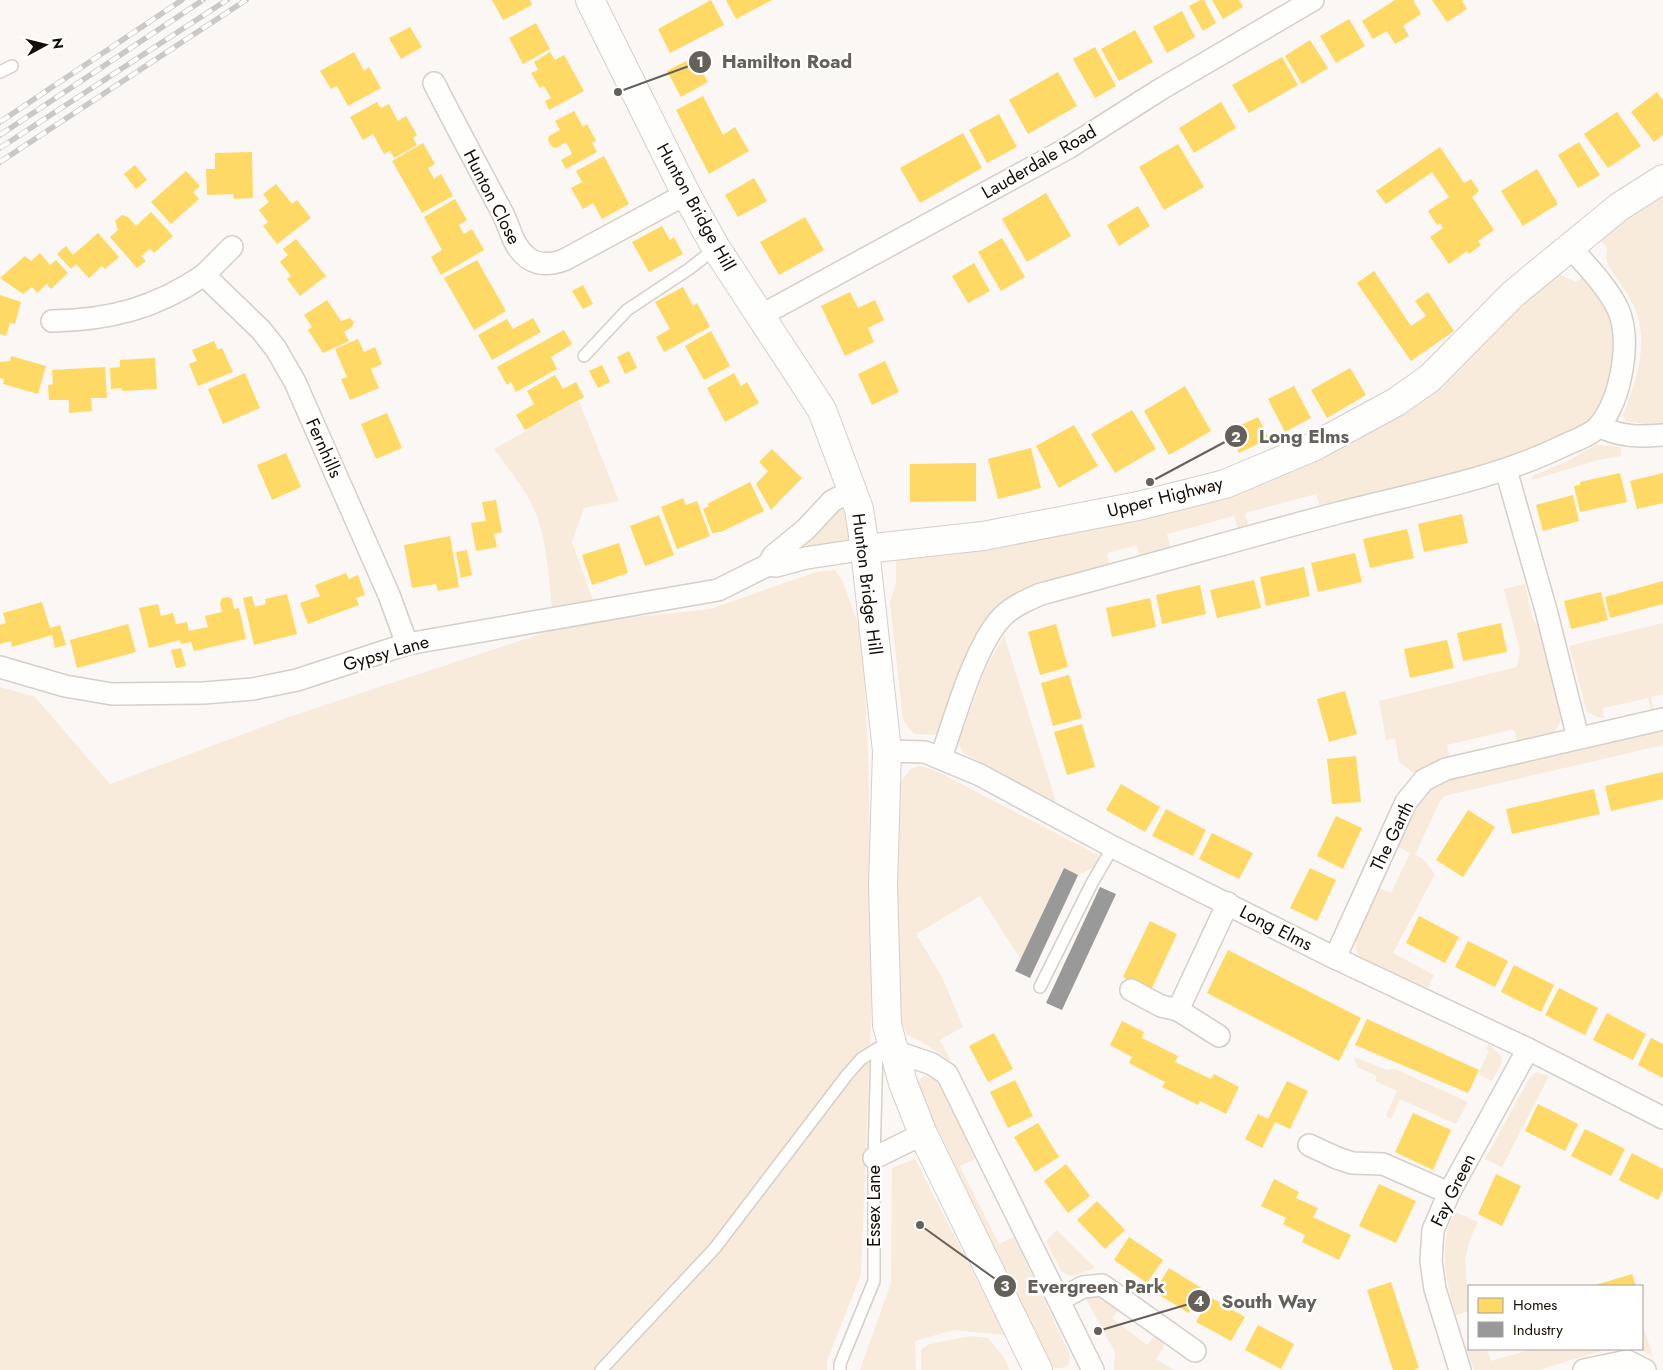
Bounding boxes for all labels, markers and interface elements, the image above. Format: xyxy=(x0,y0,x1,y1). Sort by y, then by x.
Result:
north arrow xyxy=(20,20,70,70)
text: N xyxy=(47,37,69,50)
callout: Hamilton Road xyxy=(687,45,863,79)
text: Hamilton Road xyxy=(722,48,852,75)
text: 1 xyxy=(696,51,704,73)
street label: Lauderdale Road xyxy=(977,119,1101,205)
street label: Hunton Bridge Hill xyxy=(650,138,742,276)
street label: Hunton Close xyxy=(457,145,527,249)
street label: Fernhills xyxy=(299,414,349,482)
callout: Long Elms xyxy=(1223,419,1359,453)
text: Long Elms xyxy=(1259,423,1349,450)
text: 2 xyxy=(1231,426,1241,448)
street label: Upper Highway xyxy=(1104,470,1226,524)
street label: Hunton Bridge Hill xyxy=(845,512,889,656)
street label: Gypsy Lane xyxy=(340,628,432,678)
street label: The Garth xyxy=(1364,797,1420,875)
street label: Long Elms xyxy=(1235,899,1317,957)
street label: Fay Green xyxy=(1424,1149,1482,1231)
street label: Essex Lane xyxy=(861,1165,887,1247)
callout: Evergreen Park xyxy=(992,1269,1175,1303)
text: Evergreen Park xyxy=(1027,1273,1165,1300)
text: 3 xyxy=(1000,1275,1010,1297)
callout: South Way xyxy=(1187,1284,1327,1318)
legend xyxy=(1468,1285,1643,1350)
text: South Way xyxy=(1222,1288,1318,1315)
text: 4 xyxy=(1194,1290,1204,1312)
text: Homes xyxy=(1513,1294,1557,1316)
text: Industry xyxy=(1513,1319,1563,1341)

